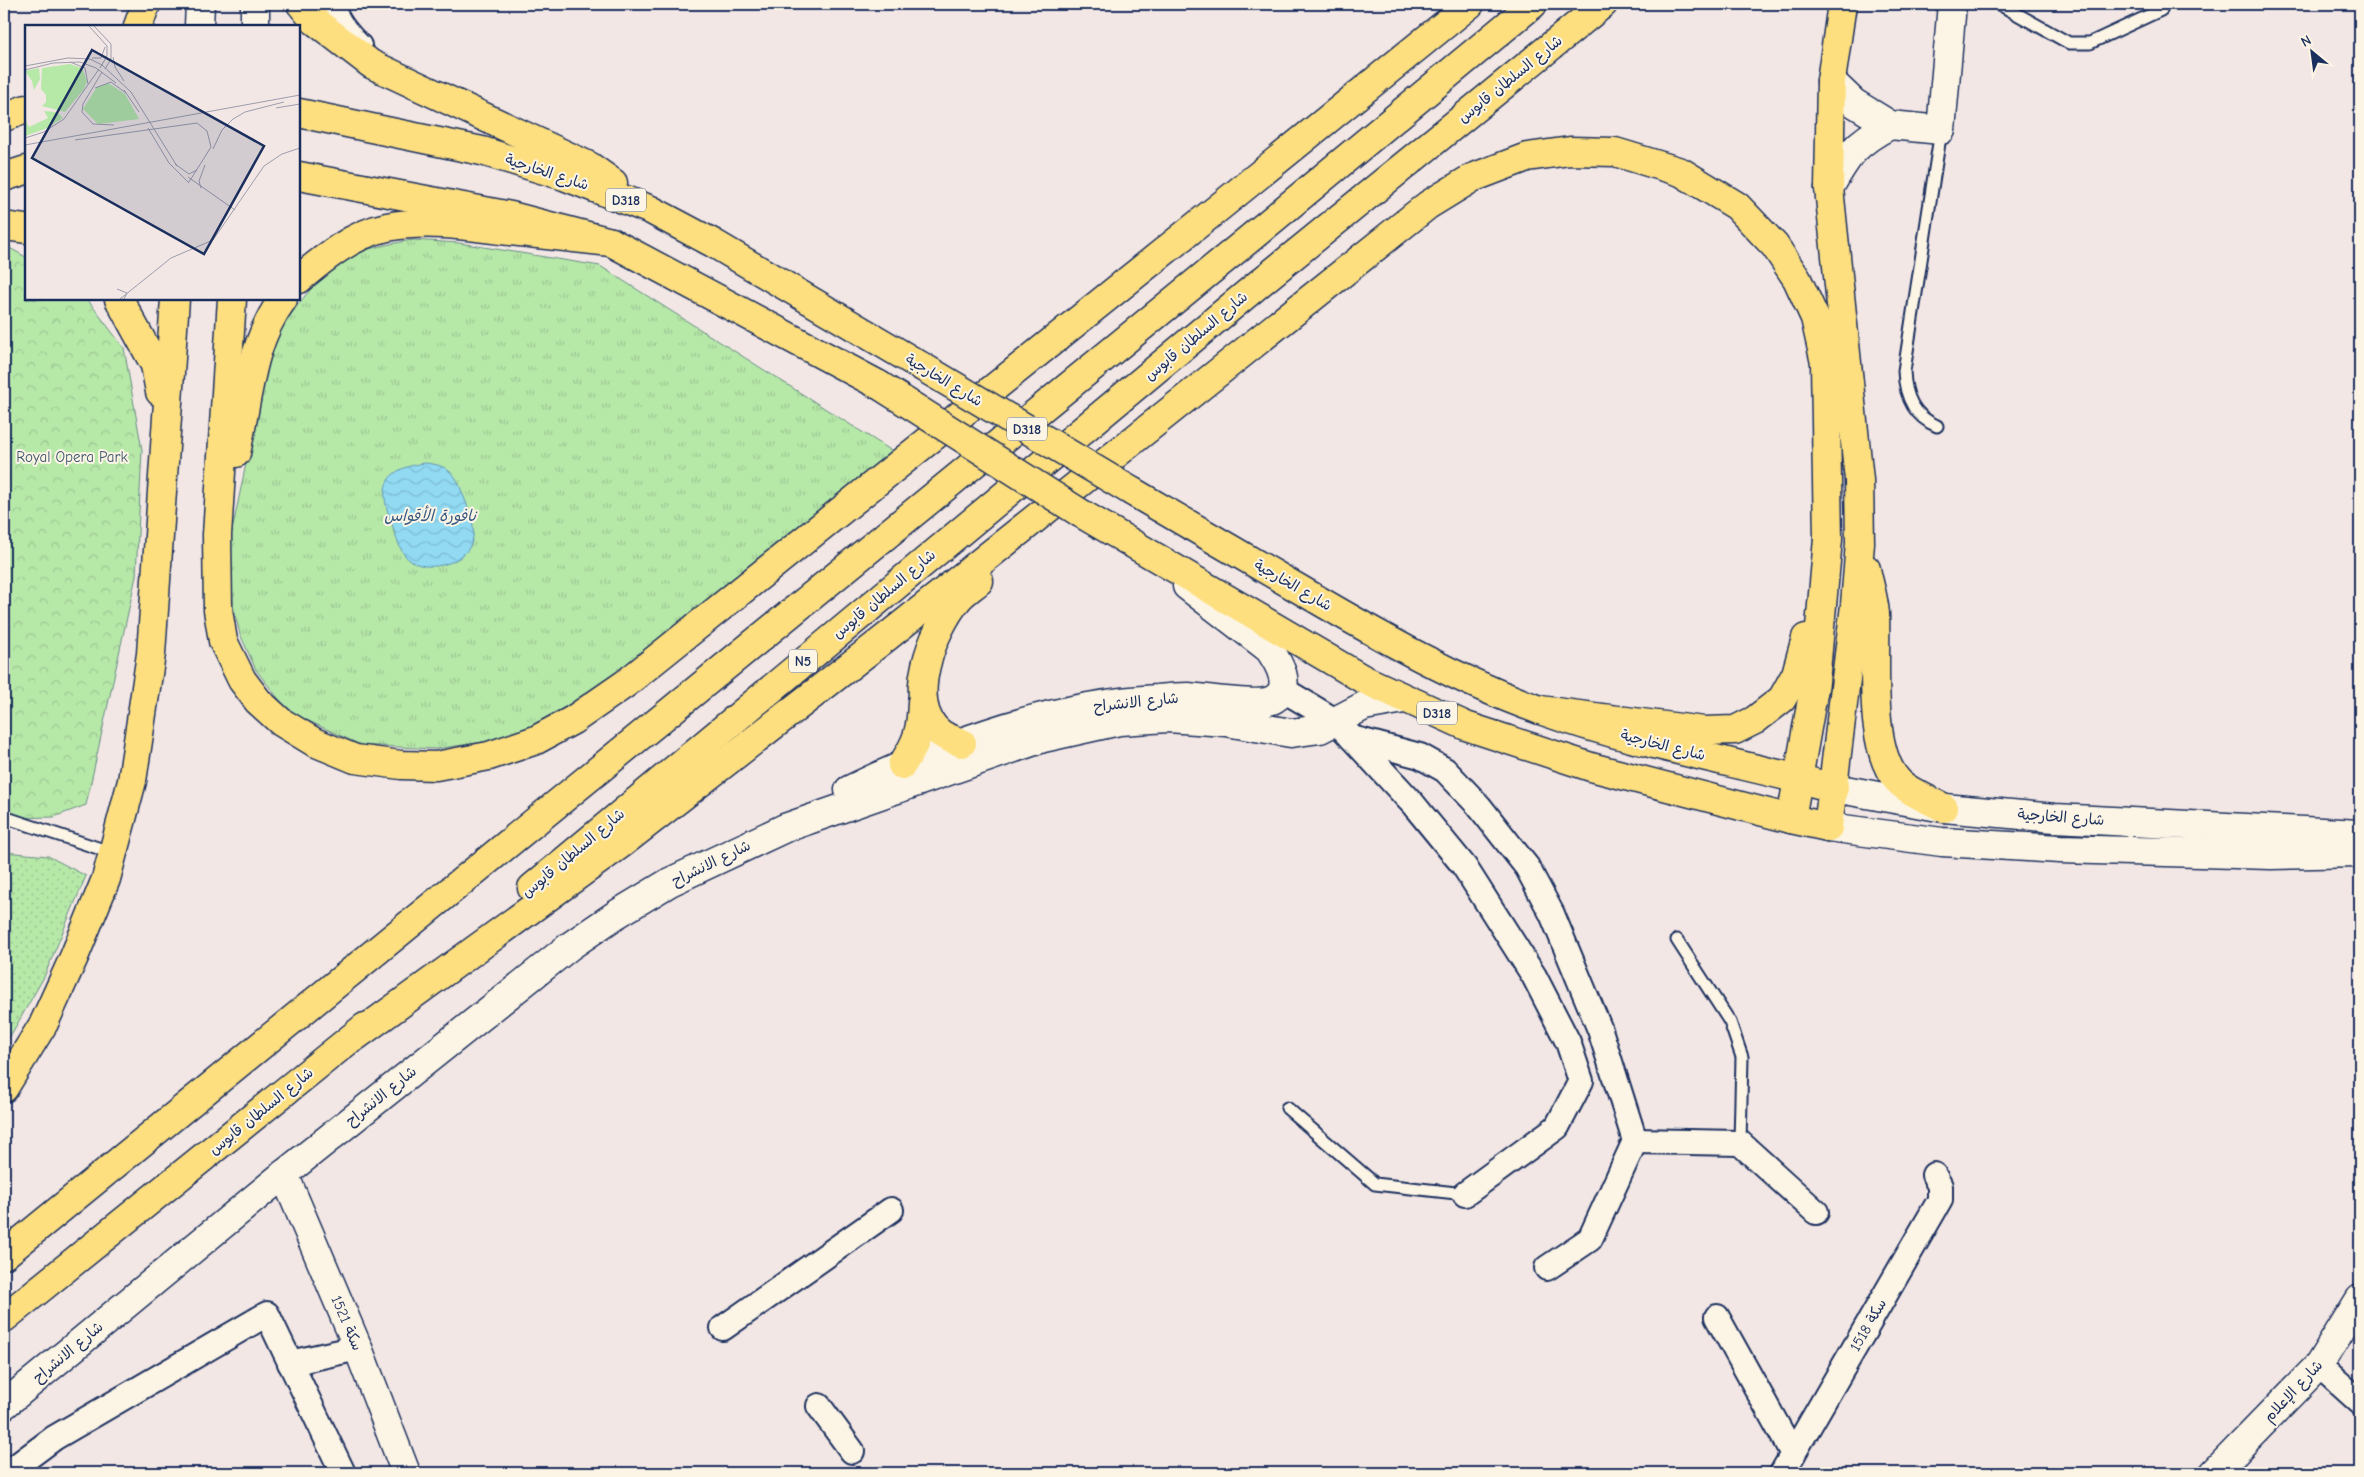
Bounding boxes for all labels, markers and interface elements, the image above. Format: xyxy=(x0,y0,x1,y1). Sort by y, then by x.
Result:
inset map xyxy=(25,25,300,300)
north arrow xyxy=(2286,28,2336,78)
street label: شارع السلطان قابوس xyxy=(1454,31,1567,127)
text: N xyxy=(2298,31,2314,51)
street label: شارع الخارجية xyxy=(503,150,591,195)
road number: D318 xyxy=(606,188,646,212)
street label: شارع السلطان قابوس xyxy=(1141,288,1252,385)
street label: شارع الخارجية xyxy=(902,350,986,411)
road number: D318 xyxy=(1007,418,1047,440)
park label: Royal Opera Park xyxy=(16,448,128,466)
water label: نافورة الأقواس xyxy=(384,505,478,525)
street label: شارع السلطان قابوس xyxy=(829,546,940,643)
street label: شارع الخارجية xyxy=(1250,555,1335,615)
road number: N5 xyxy=(789,649,817,672)
street label: شارع الانشراح xyxy=(1092,689,1180,716)
road number: D318 xyxy=(1417,701,1457,724)
street label: شارع الخارجية xyxy=(1618,726,1707,765)
street label: شارع السلطان قابوس xyxy=(518,805,629,902)
street label: شارع الخارجية xyxy=(2017,805,2105,830)
street label: شارع الانشراح xyxy=(669,836,754,891)
street label: شارع الانشراح xyxy=(342,1062,421,1131)
street label: شارع السلطان قابوس xyxy=(205,1063,318,1159)
street label: سكة 1521 xyxy=(327,1293,367,1353)
street label: سكة 1518 xyxy=(1846,1295,1890,1355)
street label: شارع الانشراح xyxy=(29,1318,107,1387)
street label: شارع الإعلام xyxy=(2260,1356,2328,1427)

